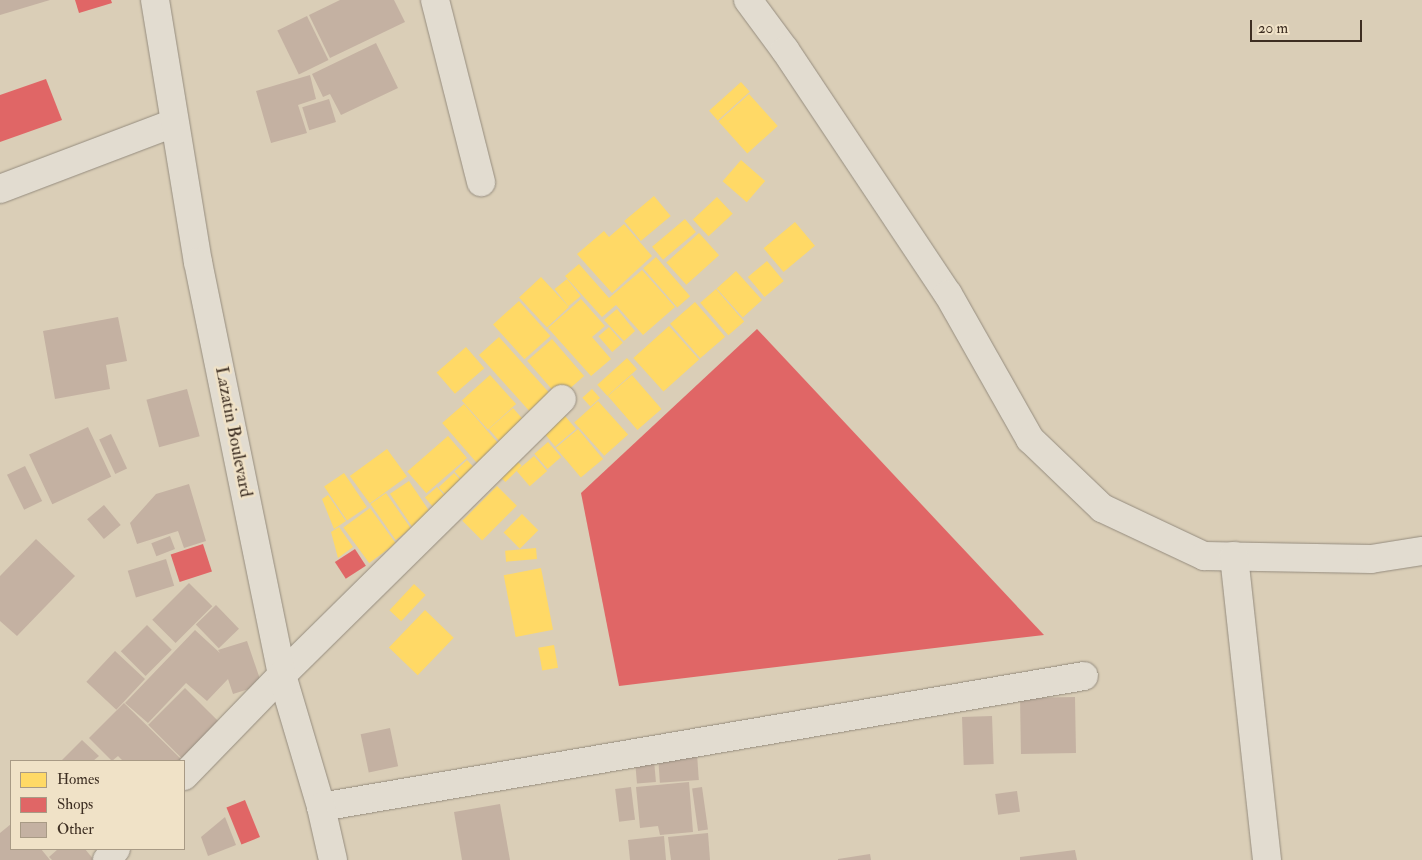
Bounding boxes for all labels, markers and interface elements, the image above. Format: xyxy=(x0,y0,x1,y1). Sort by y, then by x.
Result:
scale bar xyxy=(1252,10,1364,42)
text: 20 m xyxy=(1258,19,1288,38)
street label: Lazatin Boulevard xyxy=(210,365,256,499)
legend xyxy=(10,760,185,850)
text: Homes xyxy=(57,770,99,789)
text: Shops xyxy=(57,795,93,814)
text: Other xyxy=(57,820,94,839)

